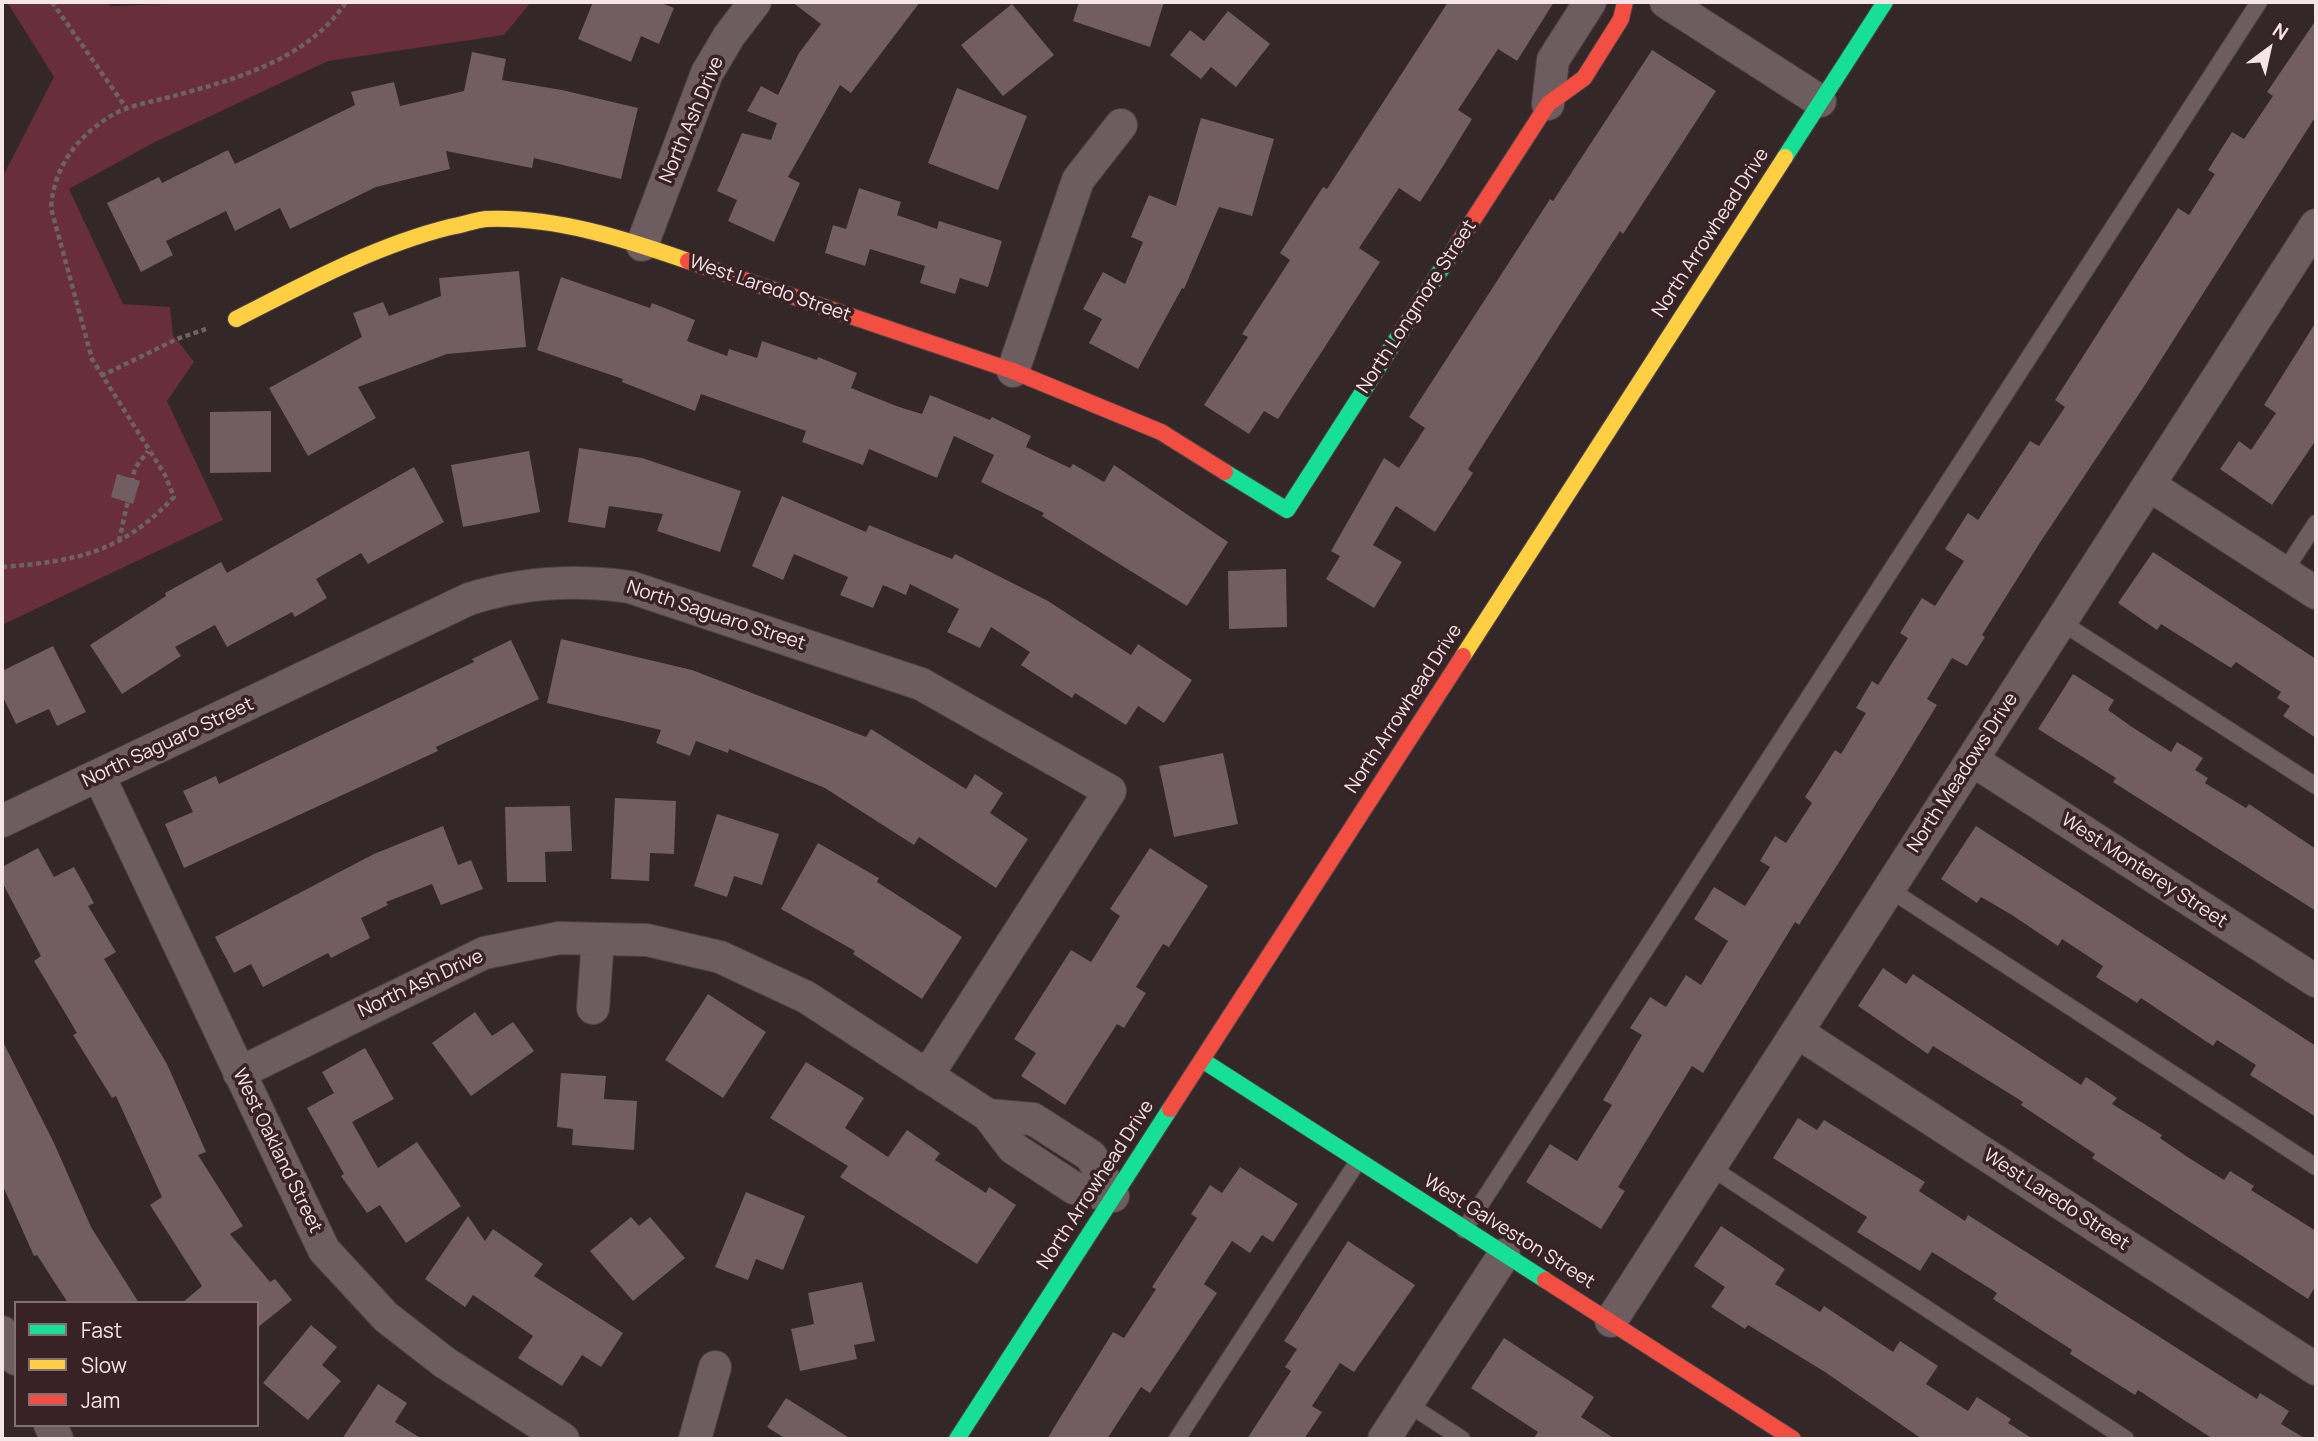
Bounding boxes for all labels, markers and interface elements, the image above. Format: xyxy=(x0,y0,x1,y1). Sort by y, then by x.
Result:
north arrow xyxy=(2234,14,2304,84)
text: N xyxy=(2268,17,2293,46)
street label: North Ash Drive xyxy=(655,53,729,187)
street label: North Arrowhead Drive xyxy=(1648,144,1774,322)
street label: North Longmore Street xyxy=(1352,216,1482,398)
street label: West Laredo Street xyxy=(686,251,854,327)
street label: North Saguaro Street xyxy=(624,576,808,656)
street label: North Arrowhead Drive xyxy=(1341,620,1467,798)
street label: North Meadows Drive xyxy=(1903,689,2023,857)
street label: North Saguaro Street xyxy=(79,693,257,793)
street label: West Monterey Street xyxy=(2057,809,2231,933)
street label: North Ash Drive xyxy=(355,945,487,1023)
street label: West Oakland Street xyxy=(227,1065,327,1237)
street label: North Arrowhead Drive xyxy=(1033,1096,1159,1274)
street label: West Laredo Street xyxy=(1979,1144,2133,1256)
street label: West Galveston Street xyxy=(1419,1170,1599,1294)
legend xyxy=(14,1301,259,1427)
text: Fast xyxy=(81,1316,122,1344)
text: Slow xyxy=(81,1351,127,1379)
text: Jam xyxy=(81,1386,120,1414)

